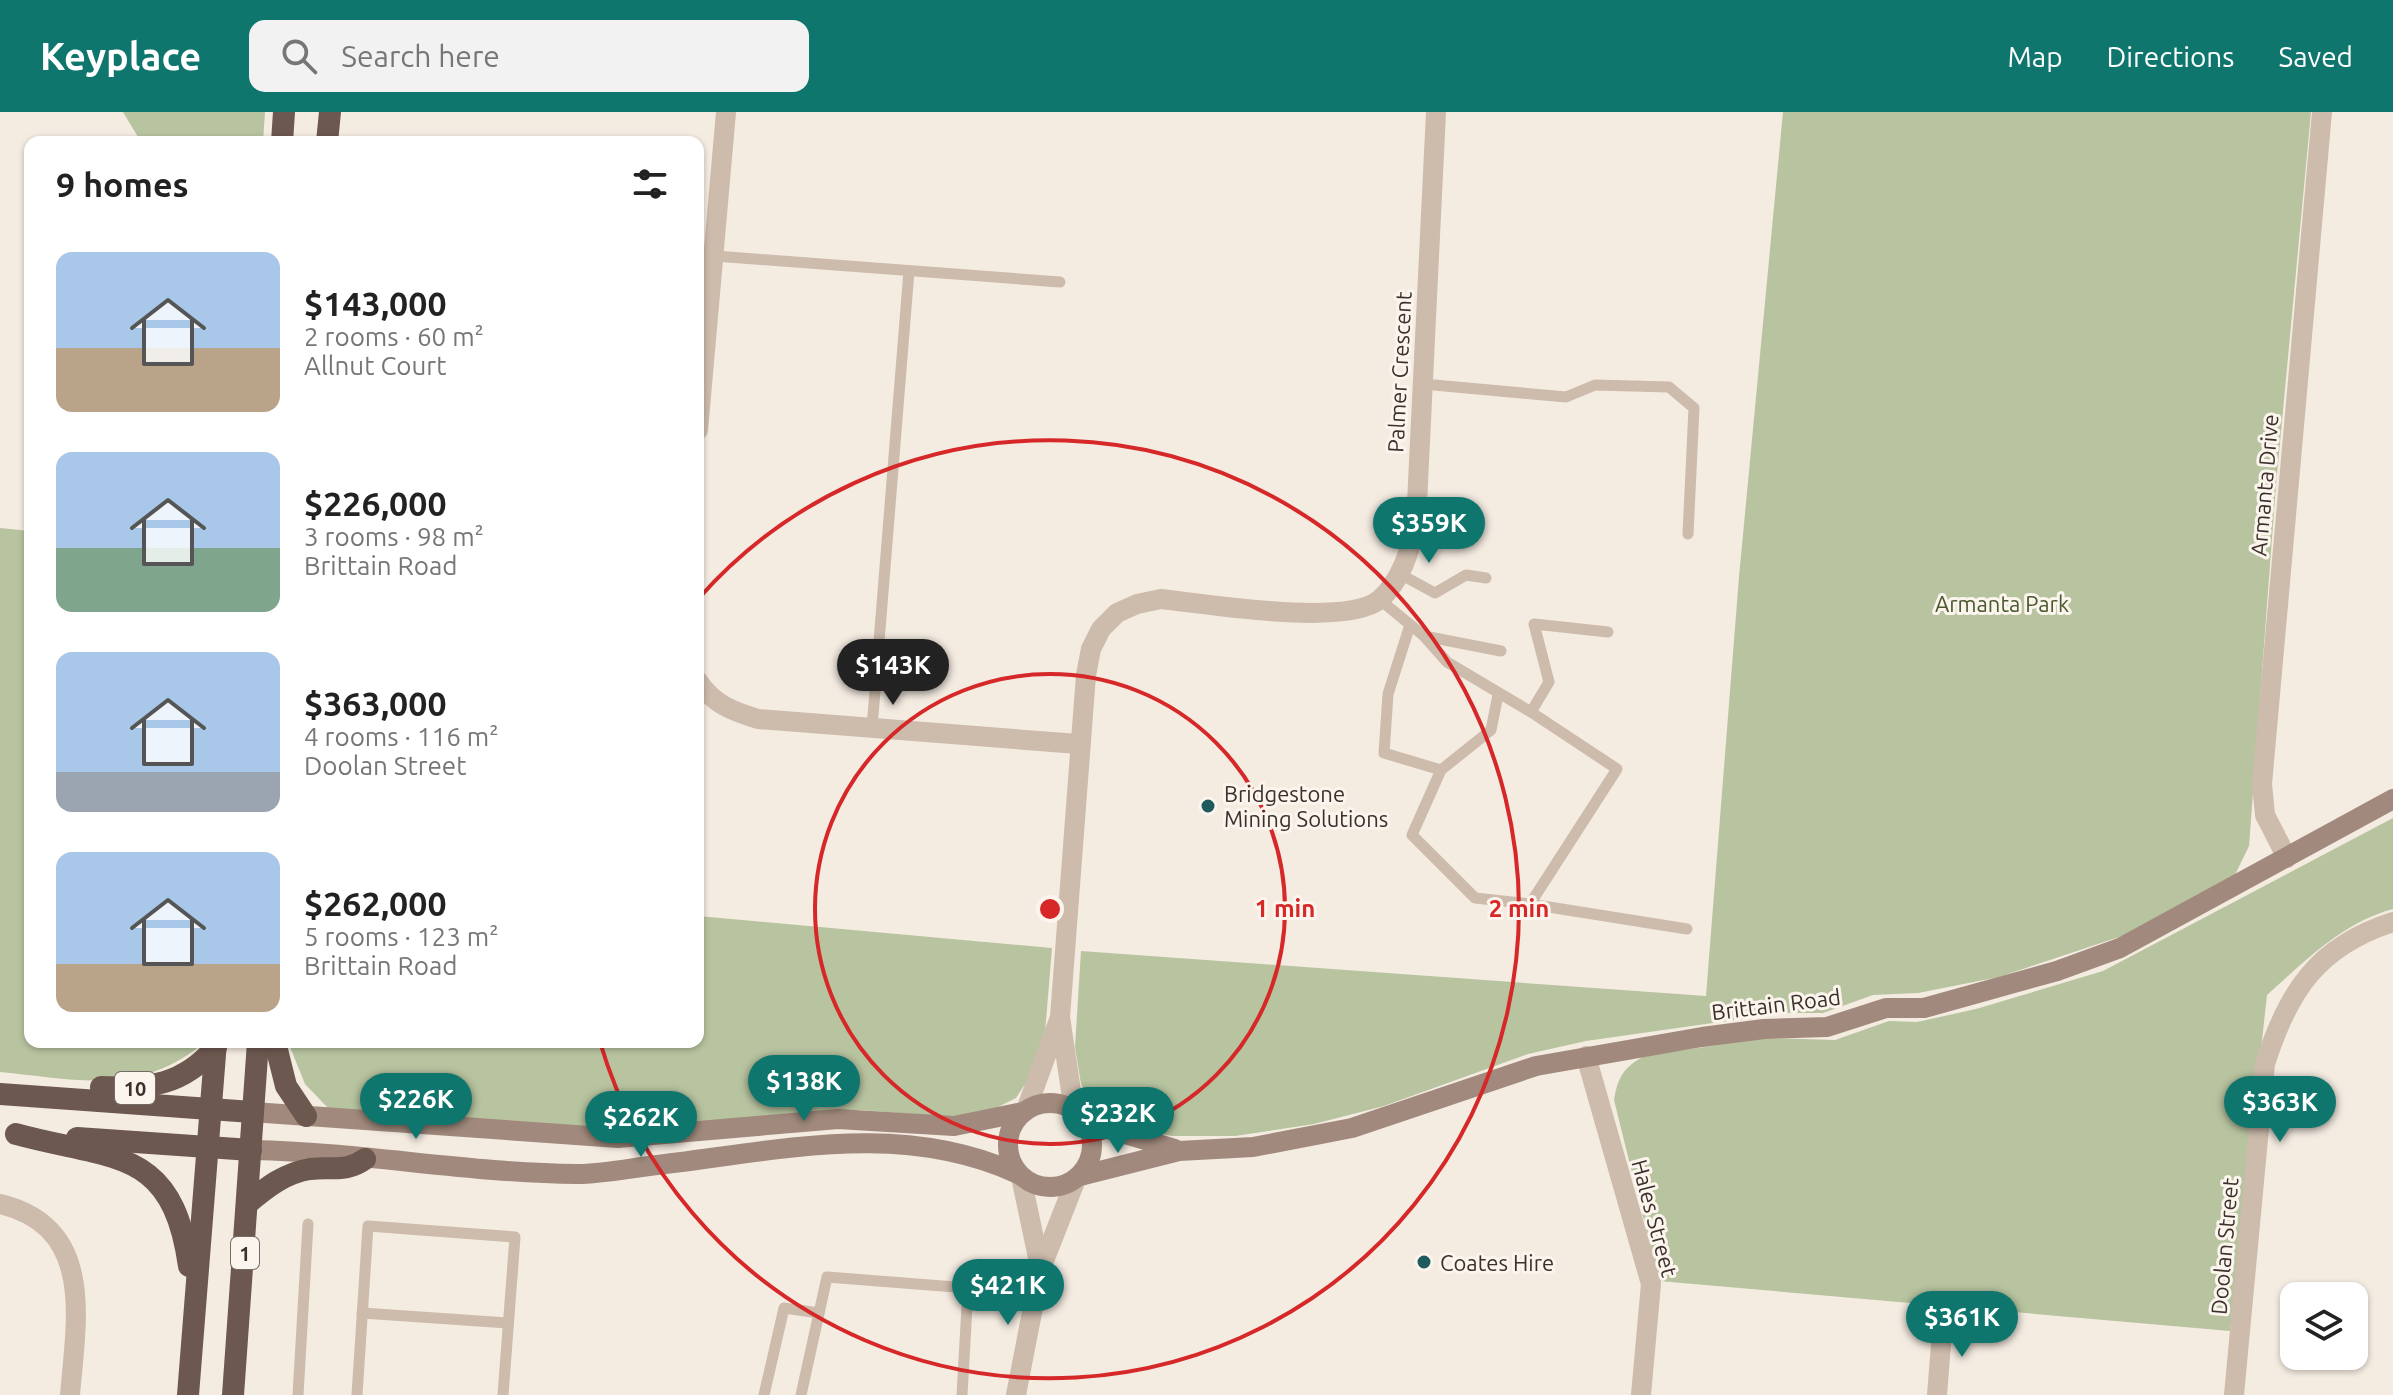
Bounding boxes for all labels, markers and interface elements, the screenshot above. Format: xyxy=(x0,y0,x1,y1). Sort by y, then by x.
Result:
search box xyxy=(249,20,809,92)
icon: search xyxy=(277,34,321,78)
text: Keyplace xyxy=(40,35,201,77)
text: Search here xyxy=(341,39,500,73)
text: Map xyxy=(2007,41,2063,72)
text: Directions xyxy=(2107,41,2234,72)
text: Saved xyxy=(2278,41,2353,72)
icon: filters xyxy=(628,162,672,206)
text: 9 homes xyxy=(56,165,189,203)
icon: home xyxy=(120,284,216,380)
text: $143,000 xyxy=(304,284,447,322)
street label: Palmer Crescent xyxy=(1382,290,1416,453)
text: 2 rooms · 60 m² xyxy=(304,322,484,351)
text: Allnut Court xyxy=(304,351,446,380)
street label: Armanta Drive xyxy=(2245,413,2283,557)
icon: home xyxy=(120,484,216,580)
text: $226,000 xyxy=(304,484,447,522)
pin: $359K xyxy=(1373,497,1485,565)
text: $359K xyxy=(1391,508,1467,537)
text: 3 rooms · 98 m² xyxy=(304,522,484,551)
text: Brittain Road xyxy=(304,551,457,580)
park label: Armanta Park xyxy=(1935,591,2069,616)
pin: $143K xyxy=(837,639,949,707)
text: $143K xyxy=(855,650,931,679)
icon: home xyxy=(120,684,216,780)
text: $363,000 xyxy=(304,684,447,722)
text: 4 rooms · 116 m² xyxy=(304,722,499,751)
text: Doolan Street xyxy=(304,751,466,780)
place label: Bridgestone Mining Solutions xyxy=(1224,781,1388,831)
marker: Bridgestone Mining Solutions xyxy=(1199,797,1217,815)
icon: home xyxy=(120,884,216,980)
text: $262,000 xyxy=(304,884,447,922)
centre of rings xyxy=(1036,895,1064,923)
text: 1 min xyxy=(1255,895,1315,922)
text: 2 min xyxy=(1489,895,1549,922)
text: 5 rooms · 123 m² xyxy=(304,922,499,951)
text: Brittain Road xyxy=(304,951,457,980)
street label: Brittain Road xyxy=(1710,984,1842,1024)
pin: $138K xyxy=(748,1055,860,1123)
text: $138K xyxy=(766,1066,842,1095)
road number: 10 xyxy=(115,1072,155,1104)
pin: $226K xyxy=(360,1073,472,1141)
pin: $363K xyxy=(2224,1076,2336,1144)
text: $226K xyxy=(378,1084,454,1113)
pin: $232K xyxy=(1062,1087,1174,1155)
text: $363K xyxy=(2242,1087,2318,1116)
pin: $262K xyxy=(585,1091,697,1159)
text: $232K xyxy=(1080,1098,1156,1127)
text: $262K xyxy=(603,1102,679,1131)
street label: Hales Street xyxy=(1627,1157,1683,1280)
street label: Doolan Street xyxy=(2206,1176,2242,1316)
road number: 1 xyxy=(231,1237,259,1269)
place label: Coates Hire xyxy=(1440,1250,1554,1275)
marker: Coates Hire xyxy=(1415,1253,1433,1271)
pin: $421K xyxy=(952,1259,1064,1327)
text: $421K xyxy=(970,1270,1046,1299)
map controls xyxy=(2280,1282,2368,1370)
button: layers xyxy=(2280,1282,2368,1370)
pin: $361K xyxy=(1906,1291,2018,1359)
text: $361K xyxy=(1924,1302,2000,1331)

